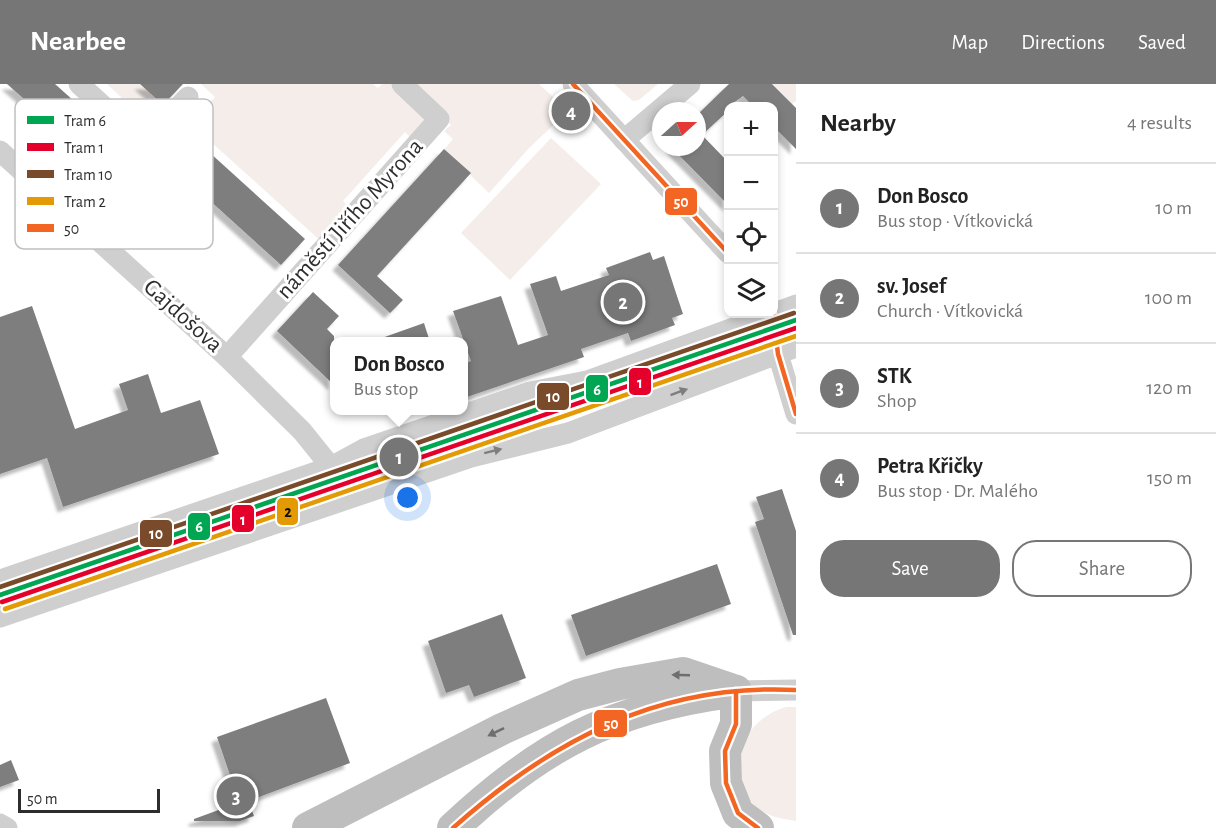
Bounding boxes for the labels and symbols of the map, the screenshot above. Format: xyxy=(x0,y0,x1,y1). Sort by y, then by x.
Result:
pin: 4 xyxy=(552,88,590,134)
legend xyxy=(15,99,213,249)
north arrow xyxy=(652,102,706,156)
text: Tram 6 xyxy=(64,113,106,129)
street label: náměstí Jiřího Myrona xyxy=(272,134,428,304)
text: Tram 1 xyxy=(64,140,104,156)
text: Tram 10 xyxy=(64,167,112,183)
line badge: 50 xyxy=(664,187,698,216)
text: Tram 2 xyxy=(64,194,106,210)
text: 50 xyxy=(673,194,689,210)
text: 50 xyxy=(64,221,79,237)
street label: Gajdošova xyxy=(139,275,227,357)
pin: 2 xyxy=(604,280,642,324)
line badge: 1 xyxy=(628,367,652,396)
line badge: 6 xyxy=(585,374,609,403)
text: 1 xyxy=(637,375,643,391)
line badge: 10 xyxy=(536,382,570,411)
text: 6 xyxy=(593,382,601,398)
one-way arrow xyxy=(670,387,688,397)
text: 10 xyxy=(546,389,560,405)
pin: 1 xyxy=(380,434,418,479)
one-way arrow xyxy=(484,446,503,456)
your location xyxy=(393,483,422,512)
line badge: 2 xyxy=(276,497,299,526)
line badge: 1 xyxy=(231,504,255,533)
text: 2 xyxy=(284,504,292,520)
line badge: 6 xyxy=(187,512,211,541)
text: 1 xyxy=(240,512,246,528)
line badge: 10 xyxy=(139,519,173,548)
text: 6 xyxy=(195,519,203,535)
text: 10 xyxy=(149,526,163,542)
one-way arrow xyxy=(671,671,690,680)
line badge: 50 xyxy=(593,709,628,738)
text: 50 xyxy=(603,716,619,732)
one-way arrow xyxy=(488,727,505,736)
pin: 3 xyxy=(216,774,256,818)
scale bar xyxy=(18,786,160,814)

